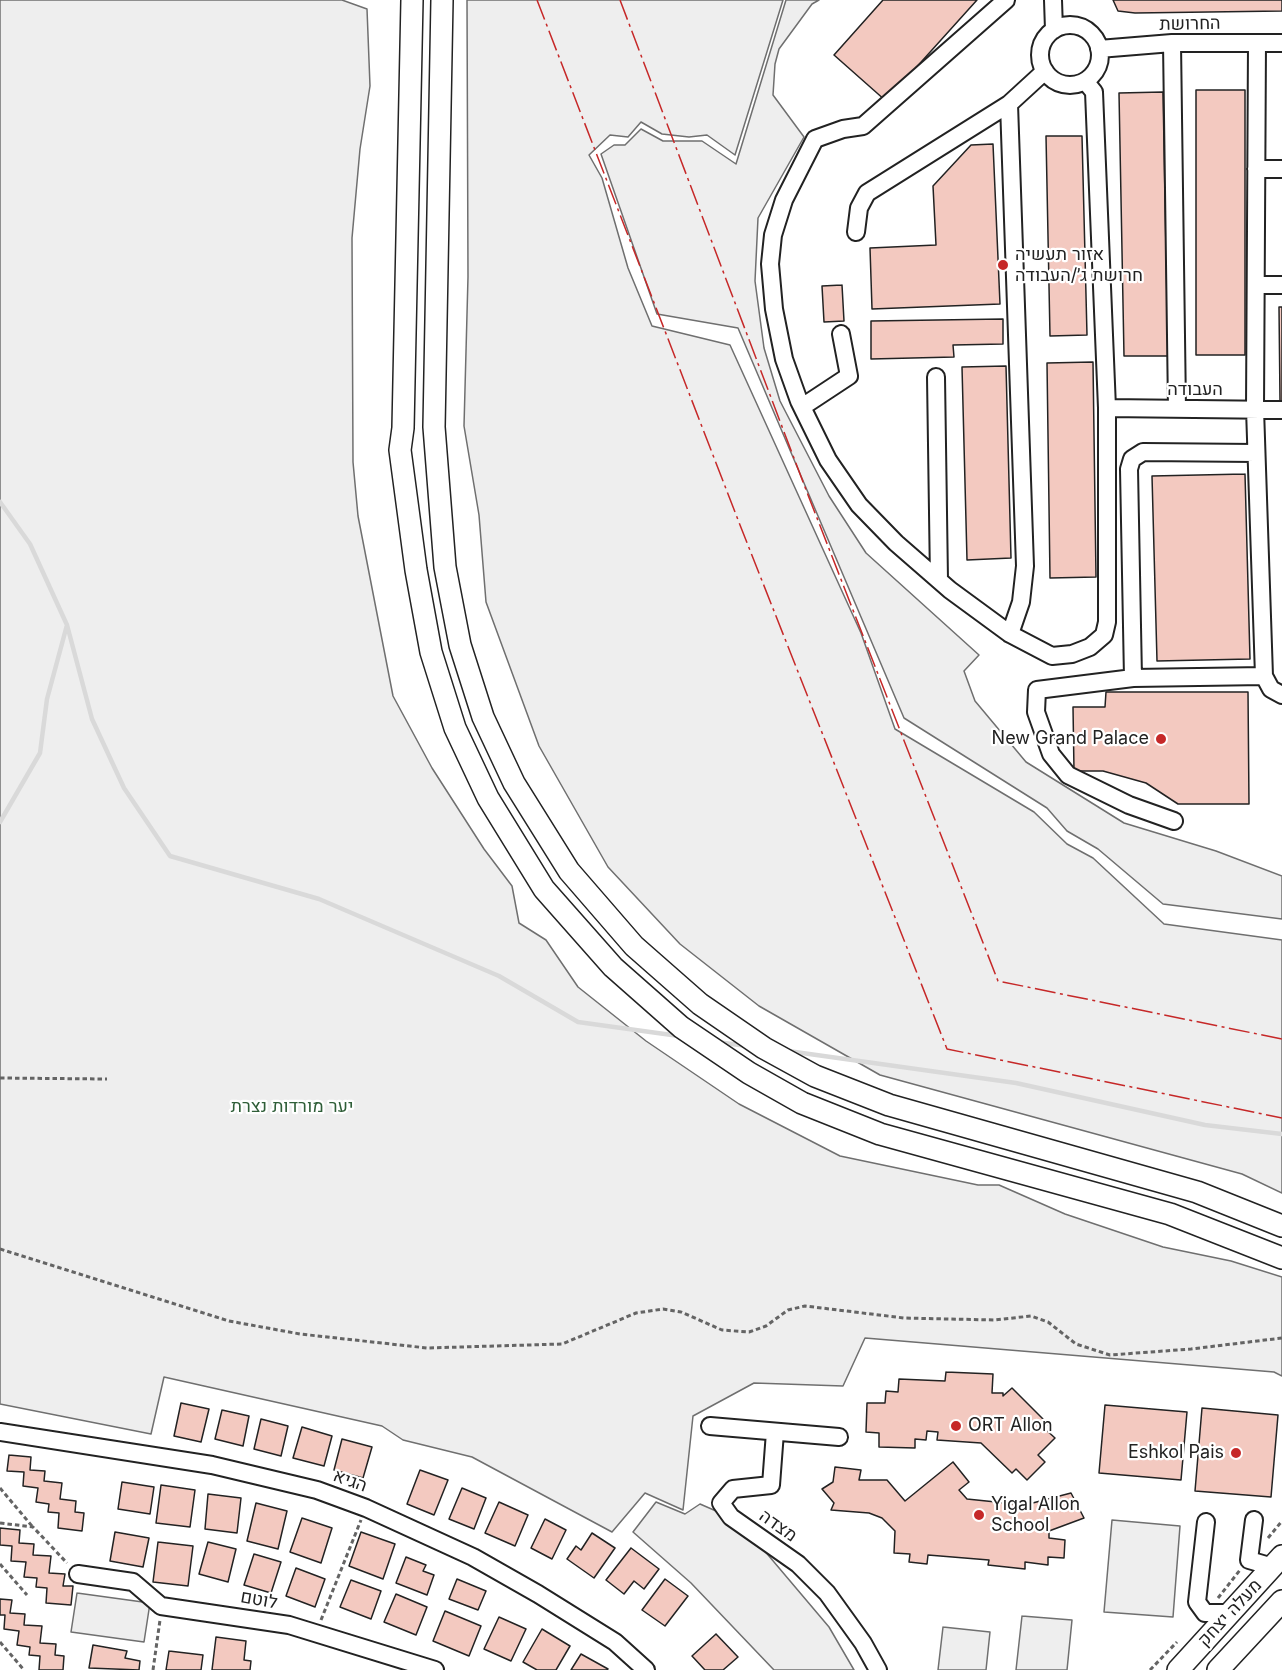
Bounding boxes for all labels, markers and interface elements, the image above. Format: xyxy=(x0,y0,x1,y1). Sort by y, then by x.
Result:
street label: החרושת xyxy=(1159,13,1221,35)
place label: אזור תעשיה חרושת ג׳/העבודה xyxy=(1015,244,1143,286)
marker: אזור תעשיה חרושת ג׳/העבודה xyxy=(996,258,1010,272)
street label: העבודה xyxy=(1167,379,1223,401)
place label: New Grand Palace xyxy=(992,728,1149,750)
marker: New Grand Palace xyxy=(1154,732,1168,746)
park label: יער מורדות נצרת xyxy=(231,1096,353,1118)
place label: ORT Allon xyxy=(968,1415,1053,1437)
marker: ORT Allon xyxy=(949,1419,963,1433)
place label: Eshkol Pais xyxy=(1128,1442,1224,1464)
marker: Eshkol Pais xyxy=(1229,1446,1243,1460)
street label: הגיא xyxy=(330,1465,370,1497)
place label: Yigal Allon School xyxy=(991,1494,1080,1537)
street label: מצדה xyxy=(755,1505,801,1547)
marker: Yigal Allon School xyxy=(972,1508,986,1522)
street label: מעלה יצחק xyxy=(1193,1575,1267,1651)
street label: לוטם xyxy=(239,1586,279,1614)

